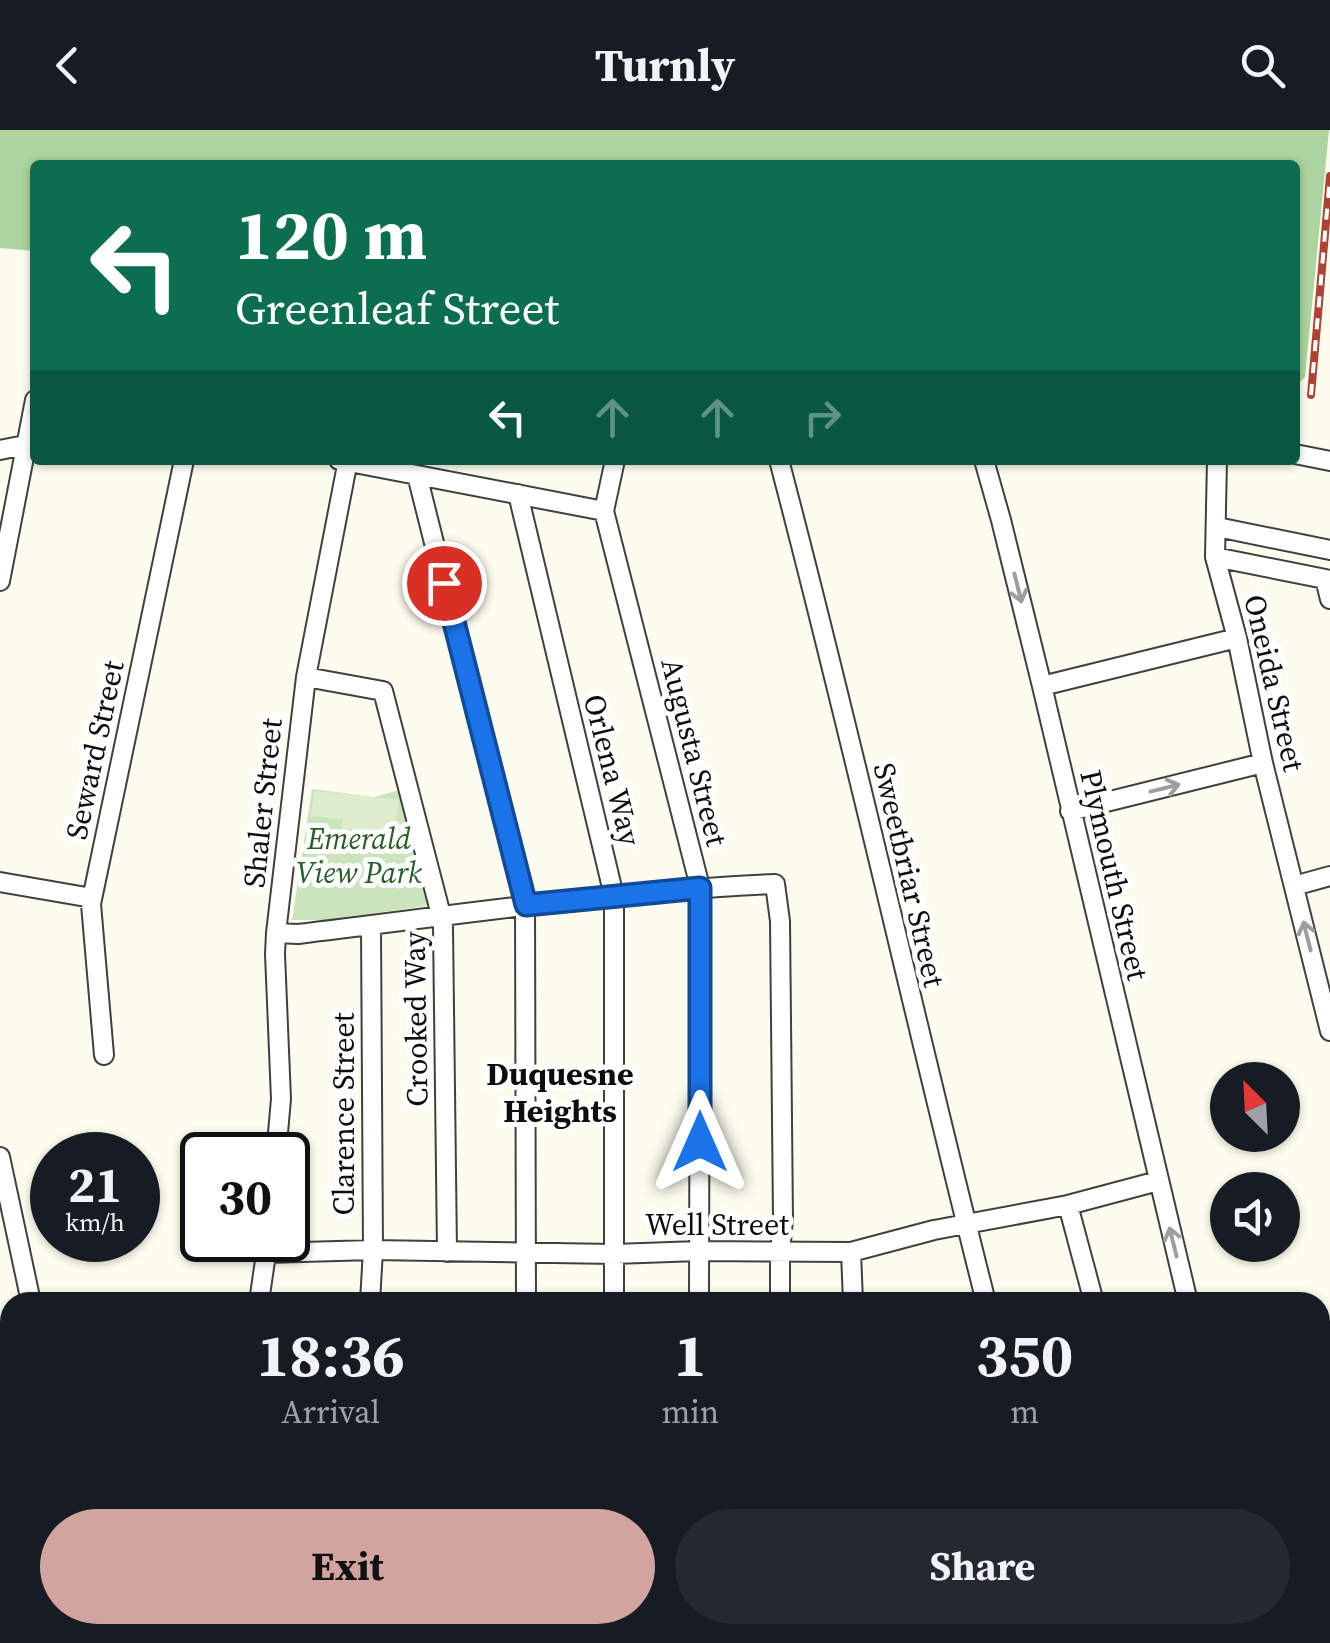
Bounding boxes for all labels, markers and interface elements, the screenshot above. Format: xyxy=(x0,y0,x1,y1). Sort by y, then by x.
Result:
text: Turnly xyxy=(595,34,735,96)
icon: back xyxy=(40,38,95,93)
icon: search xyxy=(1235,38,1290,93)
text: 120 m xyxy=(235,186,427,282)
icon: left xyxy=(70,200,200,330)
text: Greenleaf Street xyxy=(235,277,559,339)
icon: left xyxy=(480,390,535,445)
icon: ahead xyxy=(585,390,640,445)
icon: ahead xyxy=(690,390,745,445)
icon: right xyxy=(795,390,850,445)
pin xyxy=(402,541,487,626)
icon: arrive xyxy=(417,556,472,611)
one-way arrow xyxy=(1010,571,1028,603)
street label: Oneida Street xyxy=(1234,591,1315,776)
street label: Augusta Street xyxy=(651,654,738,850)
street label: Seward Street xyxy=(56,656,134,843)
street label: Orlena Way xyxy=(574,690,651,850)
street label: Shaler Street xyxy=(233,716,292,890)
street label: Sweetbriar Street xyxy=(864,759,955,991)
street label: Plymouth Street xyxy=(1070,766,1159,984)
one-way arrow xyxy=(1149,777,1180,796)
park label: Emerald View Park xyxy=(296,818,423,893)
one-way arrow xyxy=(1297,921,1315,953)
street label: Crooked Way xyxy=(393,930,438,1107)
street label: Clarence Street xyxy=(323,1012,364,1216)
district label: Duquesne Heights xyxy=(486,1052,634,1133)
north arrow xyxy=(1210,1062,1300,1152)
map controls xyxy=(1210,1062,1300,1262)
position arrow xyxy=(648,1090,752,1194)
speed limit sign: 30 xyxy=(180,1132,310,1262)
text: 21 xyxy=(68,1150,122,1219)
button: sound xyxy=(1210,1172,1300,1262)
street label: Well Street xyxy=(645,1204,789,1245)
text: km/h xyxy=(65,1205,125,1239)
one-way arrow xyxy=(1163,1227,1181,1259)
text: 18:36 xyxy=(257,1314,405,1396)
text: 1 xyxy=(674,1314,707,1396)
text: 350 xyxy=(976,1314,1073,1396)
text: Arrival xyxy=(281,1390,380,1434)
text: min xyxy=(661,1390,719,1434)
text: m xyxy=(1010,1390,1039,1434)
button: Exit xyxy=(40,1509,655,1624)
button: Share xyxy=(675,1509,1290,1624)

